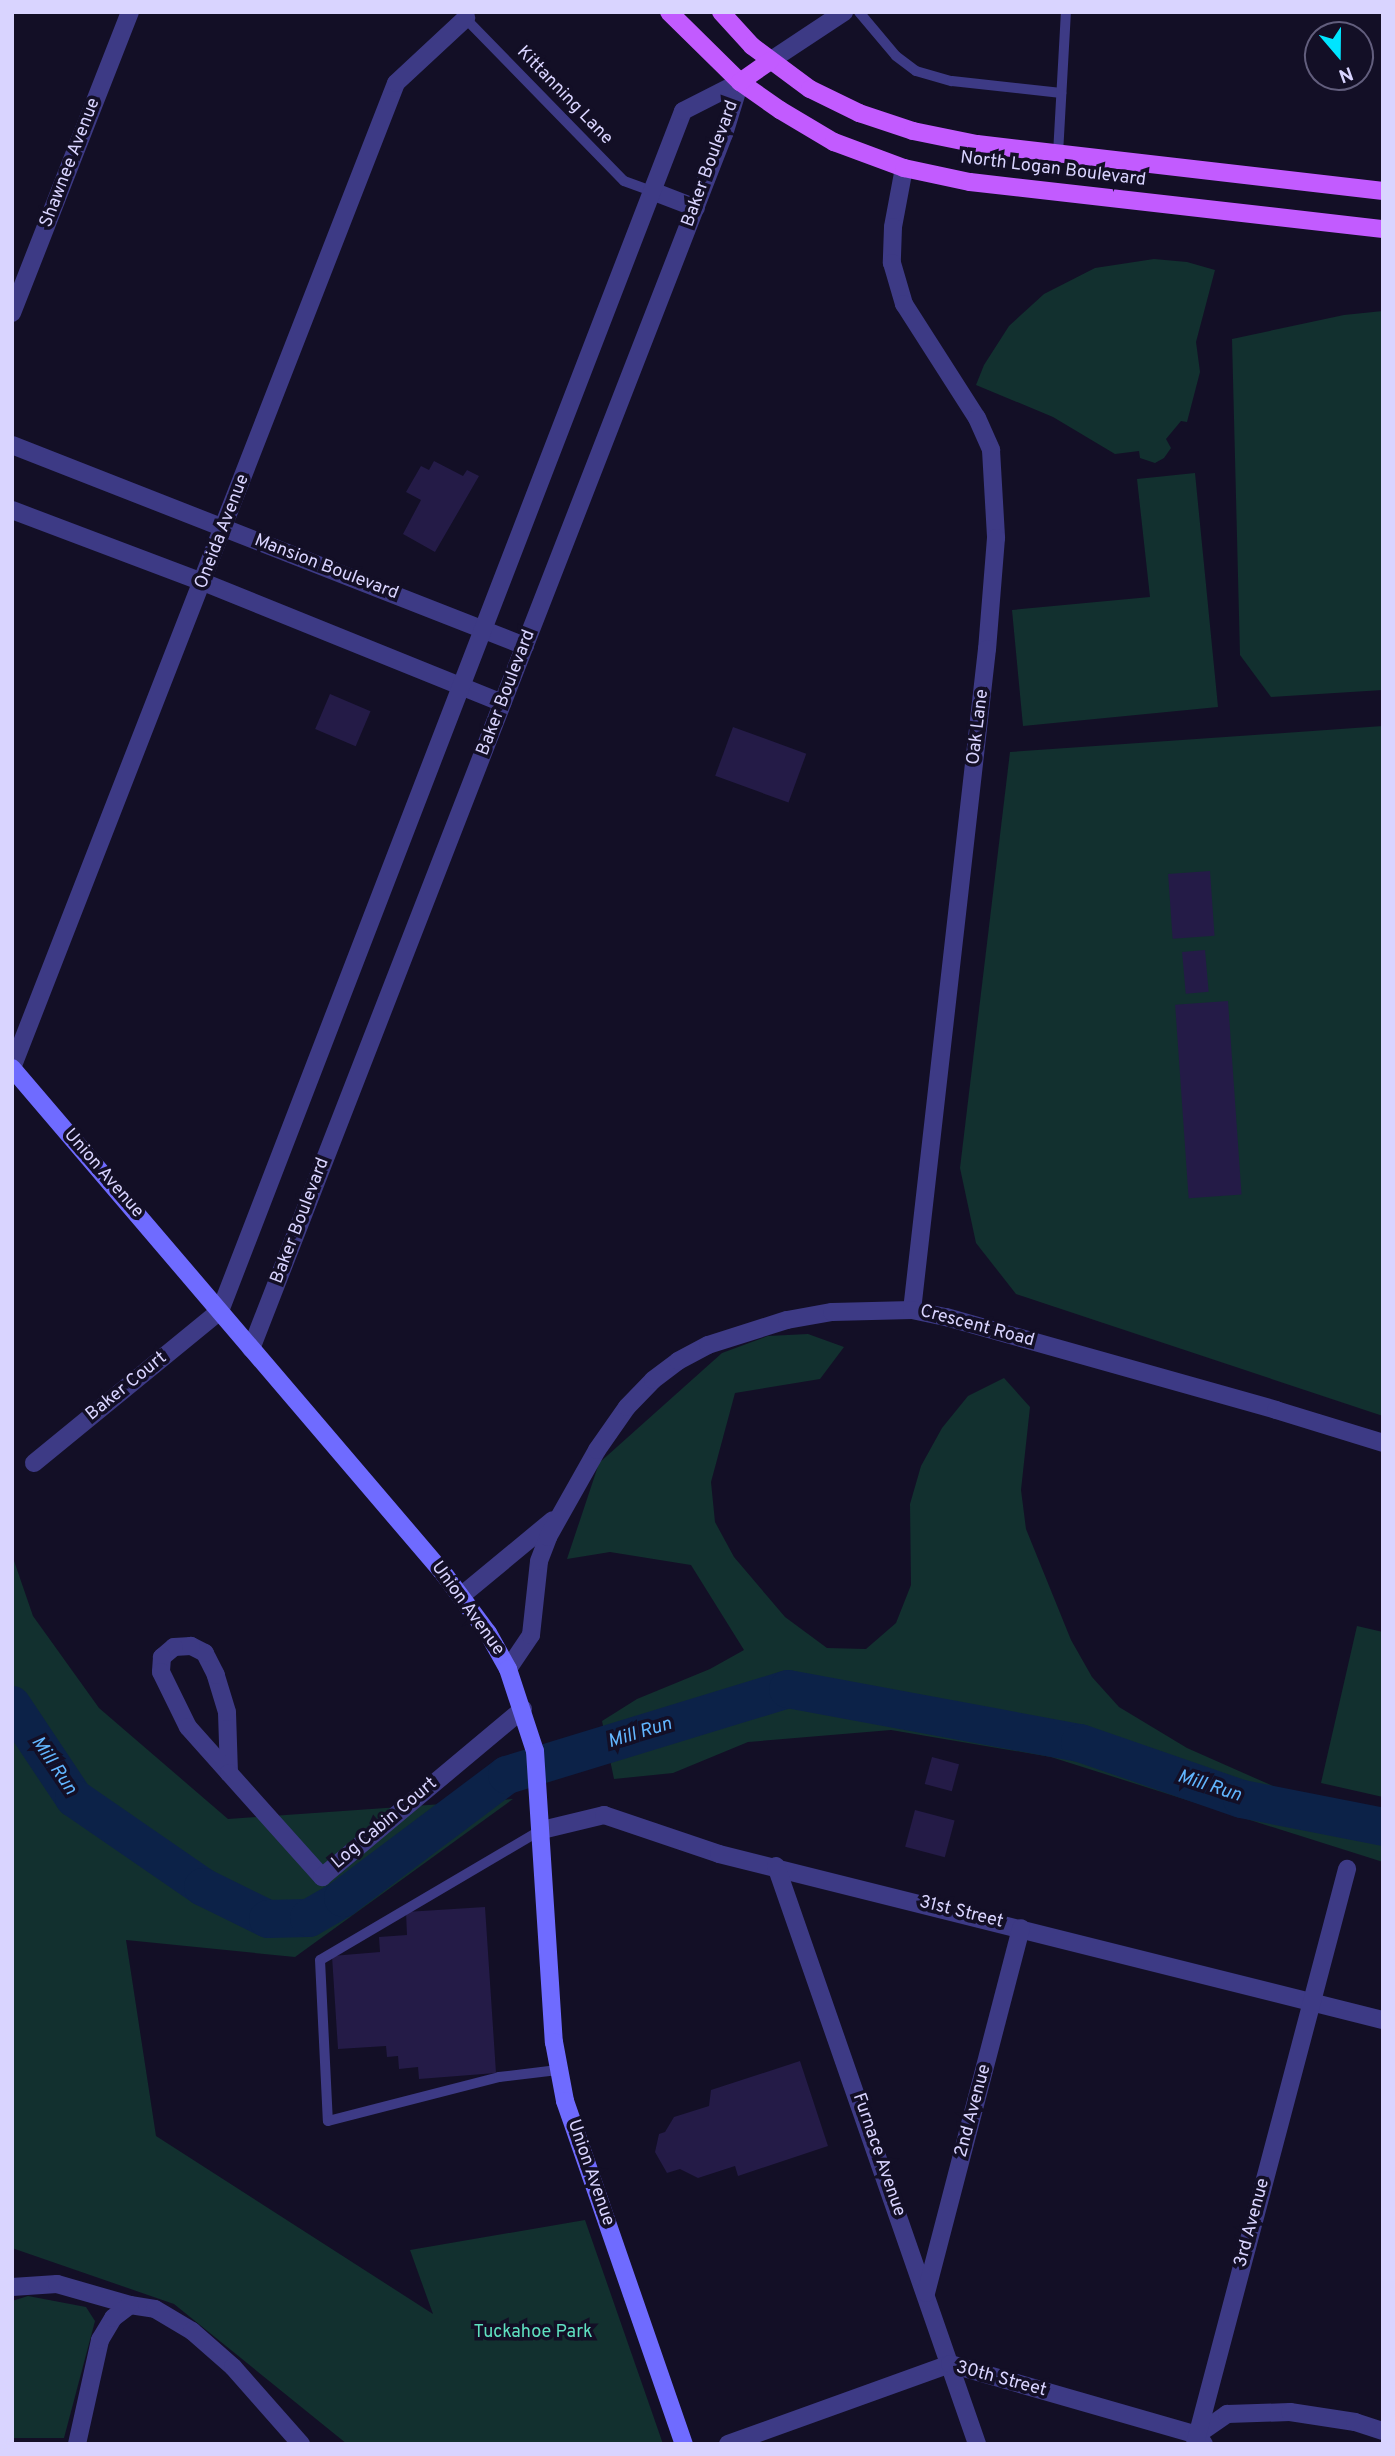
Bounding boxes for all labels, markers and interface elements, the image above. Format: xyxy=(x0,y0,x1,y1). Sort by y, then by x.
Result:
north arrow xyxy=(1304,21,1374,91)
street label: Kittanning Lane xyxy=(511,42,617,150)
text: N xyxy=(1335,60,1356,87)
street label: Shawnee Avenue xyxy=(36,95,106,231)
street label: Baker Boulevard xyxy=(678,98,744,230)
street label: North Logan Boulevard xyxy=(959,148,1147,192)
street label: Oneida Avenue xyxy=(191,471,255,593)
street label: Mansion Boulevard xyxy=(251,531,401,605)
street label: Baker Boulevard xyxy=(473,627,541,759)
street label: Oak Lane xyxy=(964,688,994,766)
street label: Union Avenue xyxy=(58,1125,148,1223)
street label: Baker Boulevard xyxy=(267,1155,335,1287)
street label: Crescent Road xyxy=(917,1301,1037,1353)
street label: Baker Court xyxy=(82,1348,172,1426)
street label: Union Avenue xyxy=(425,1558,509,1660)
water label: Mill Run xyxy=(605,1713,675,1755)
water label: Mill Run xyxy=(25,1732,81,1800)
water label: Mill Run xyxy=(1174,1766,1244,1808)
street label: Log Cabin Court xyxy=(328,1774,442,1874)
street label: 31st Street xyxy=(917,1892,1005,1934)
street label: 2nd Avenue xyxy=(951,2062,997,2160)
street label: Furnace Avenue xyxy=(847,2090,909,2220)
street label: Union Avenue xyxy=(562,2117,618,2229)
street label: 3rd Avenue xyxy=(1231,2176,1275,2270)
park label: Tuckahoe Park xyxy=(473,2322,593,2344)
street label: 30th Street xyxy=(953,2358,1049,2402)

